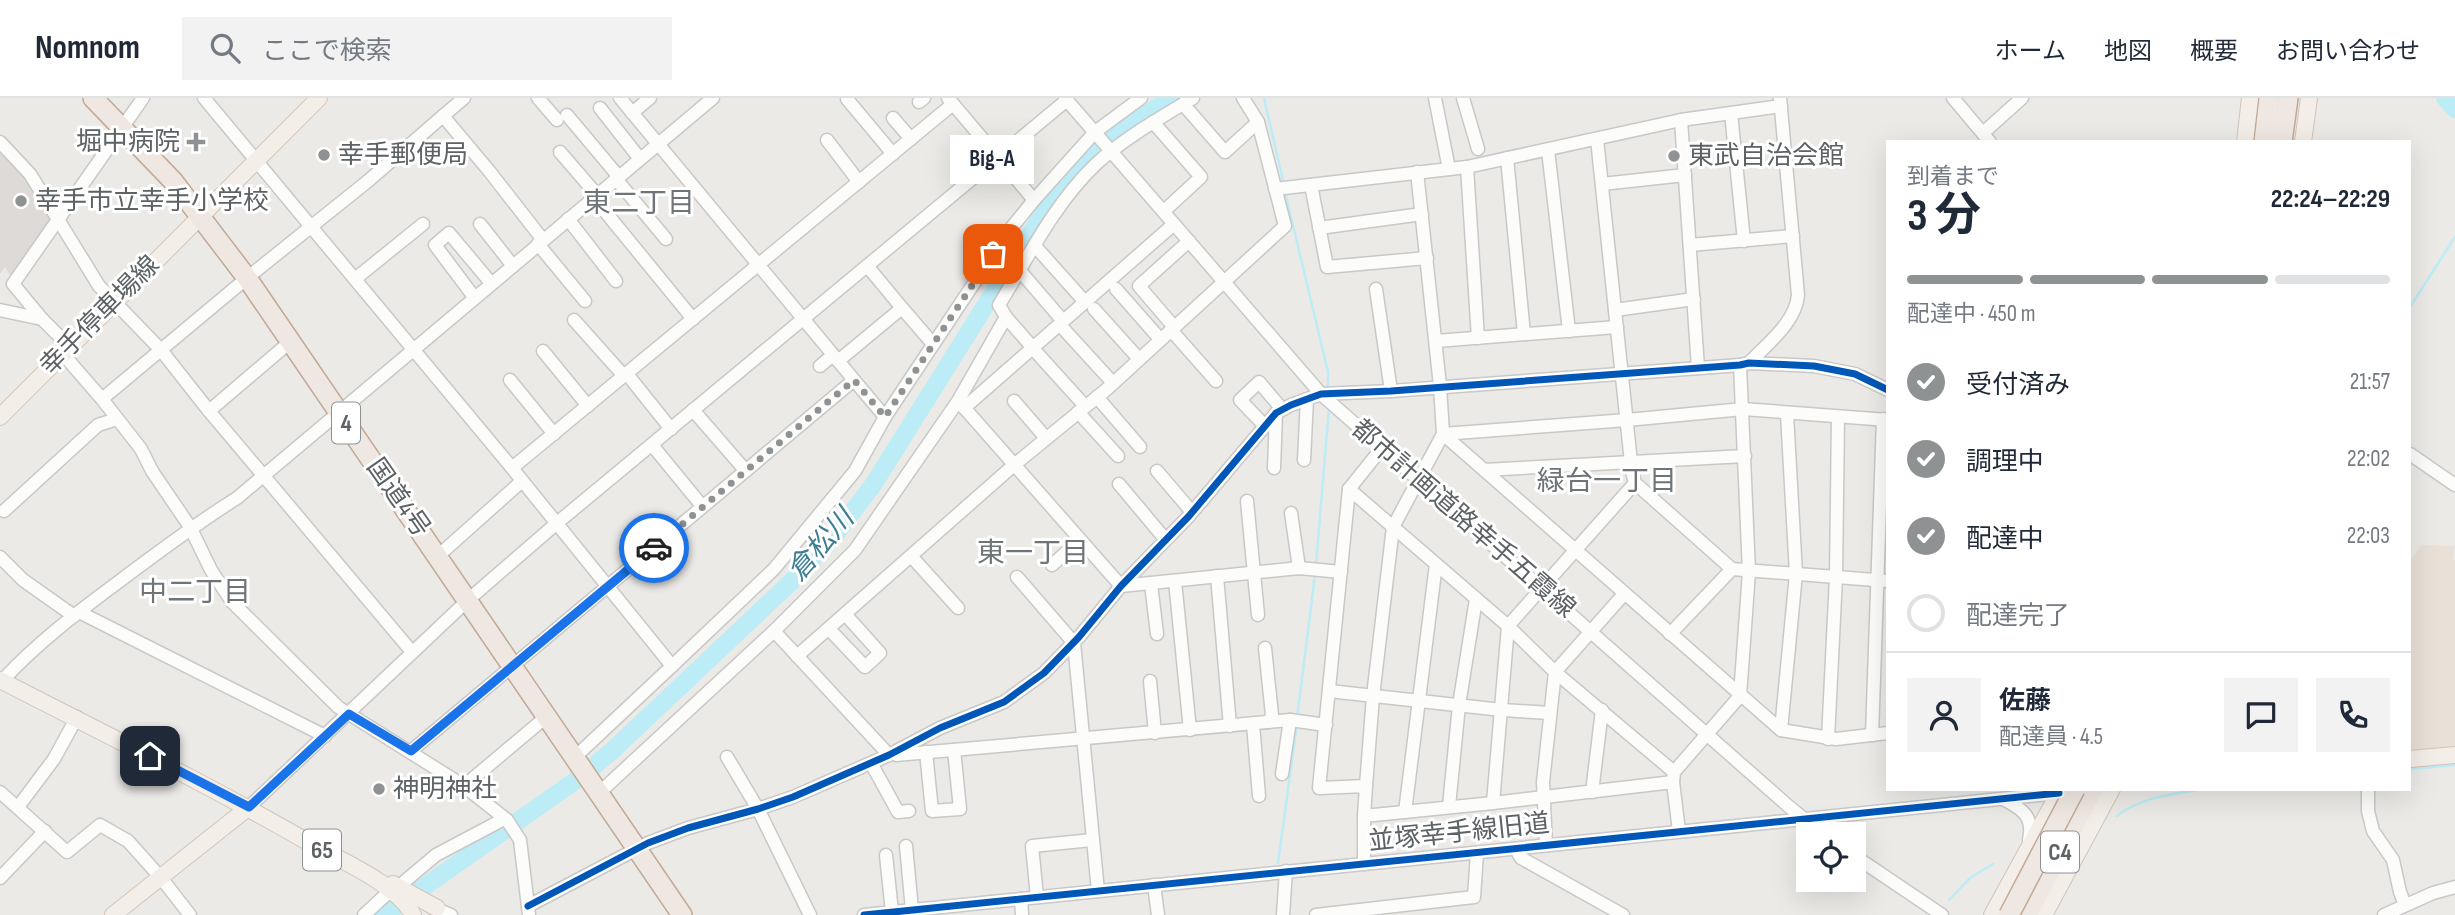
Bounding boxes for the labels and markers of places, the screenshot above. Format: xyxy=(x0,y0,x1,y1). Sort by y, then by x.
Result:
place label: 堀中病院 xyxy=(76,127,180,158)
marker: 堀中病院 xyxy=(186,132,206,152)
callout: Big-A xyxy=(951,135,1035,184)
place label: 幸手郵便局 xyxy=(338,140,468,171)
place label: 東武自治会館 xyxy=(1688,141,1844,172)
marker: 幸手郵便局 xyxy=(316,147,332,163)
marker: 東武自治会館 xyxy=(1666,148,1682,164)
place label: 幸手市立幸手小学校 xyxy=(35,186,269,217)
marker: 幸手市立幸手小学校 xyxy=(13,193,29,209)
pin xyxy=(963,224,1023,284)
pin xyxy=(120,726,180,786)
place label: 神明神社 xyxy=(393,774,497,805)
marker: 神明神社 xyxy=(371,781,387,797)

